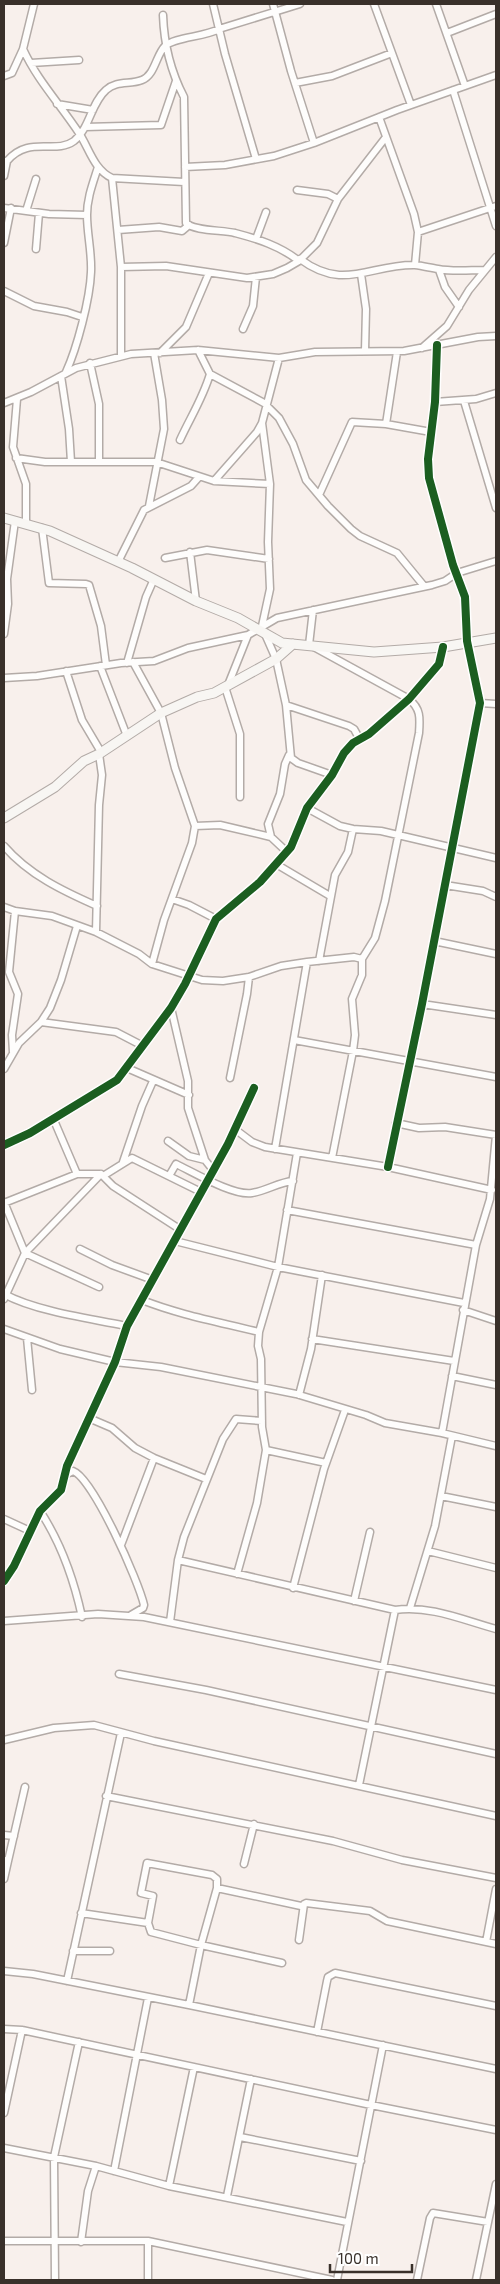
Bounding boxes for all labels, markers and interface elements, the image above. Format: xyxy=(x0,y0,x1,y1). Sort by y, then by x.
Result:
scale bar xyxy=(330,2242,412,2274)
text: 100 m xyxy=(338,2249,379,2267)

